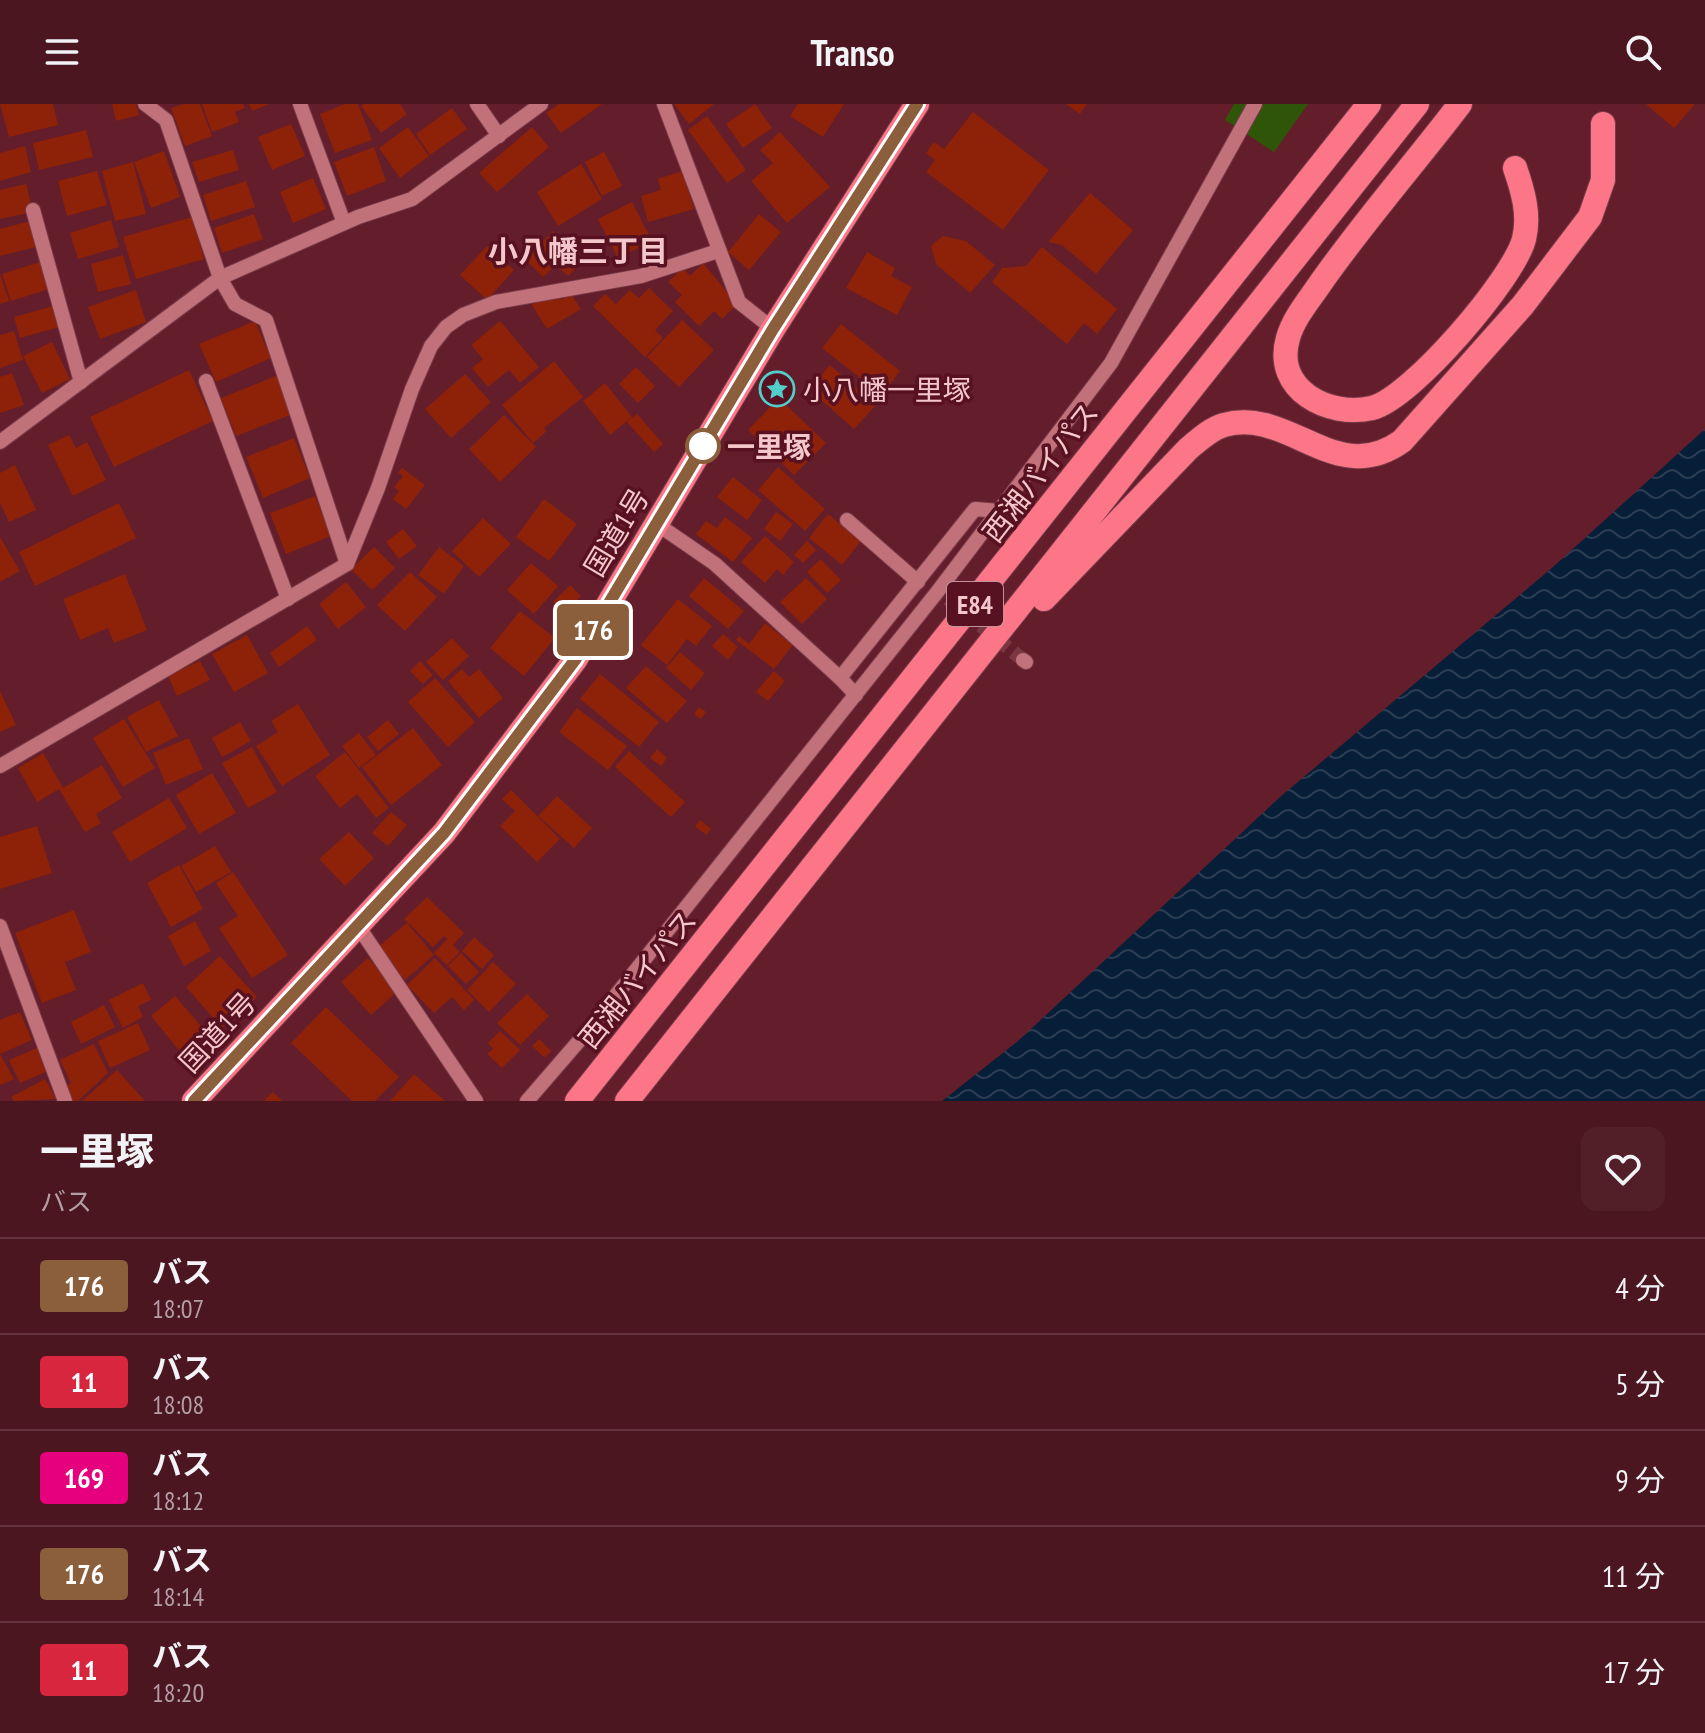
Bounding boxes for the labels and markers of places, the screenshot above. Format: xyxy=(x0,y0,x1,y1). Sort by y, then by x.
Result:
place icon: 小八幡一里塚 xyxy=(758,370,796,408)
place label: 小八幡一里塚 xyxy=(803,371,971,408)
place label: 一里塚 xyxy=(727,428,811,465)
marker: 一里塚 xyxy=(686,429,720,463)

